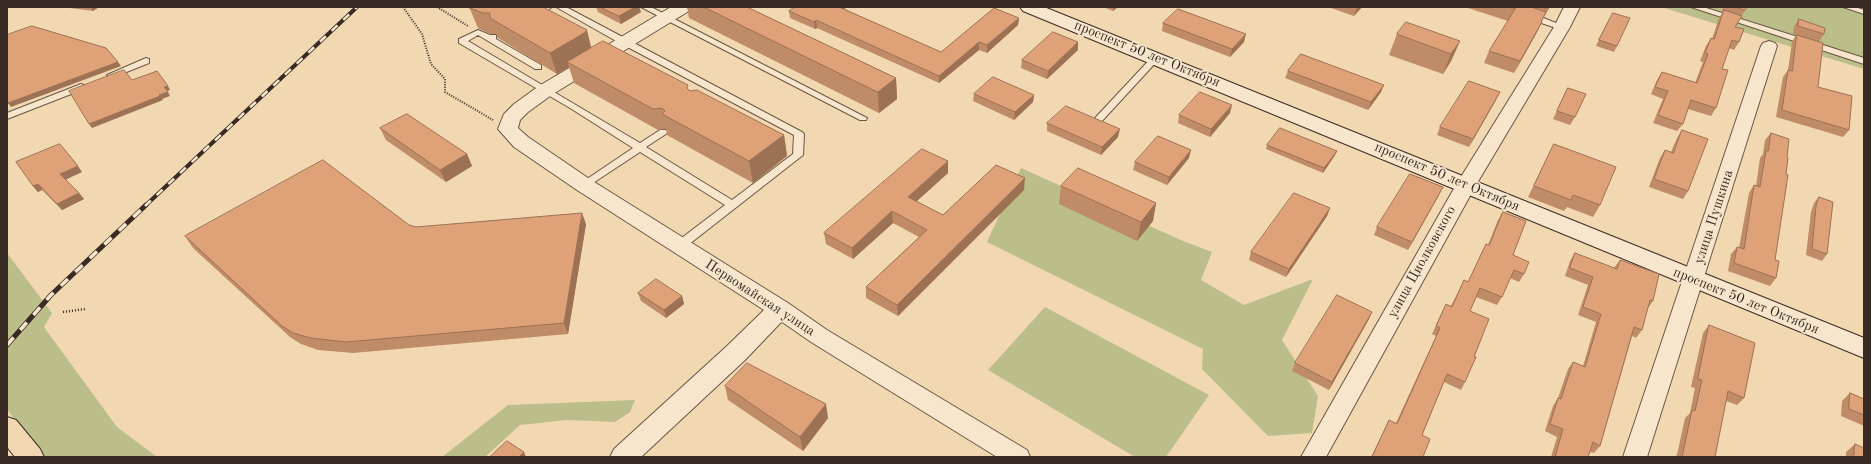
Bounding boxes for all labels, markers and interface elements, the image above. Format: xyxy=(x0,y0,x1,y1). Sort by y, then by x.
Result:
street label: проспект 50 лет Октября xyxy=(1072,17,1222,91)
street label: проспект 50 лет Октября xyxy=(1372,139,1522,215)
street label: улица Пушкина xyxy=(1691,168,1737,266)
street label: улица Циолковского xyxy=(1384,203,1460,321)
street label: Первомайская улица xyxy=(702,256,818,340)
street label: проспект 50 лет Октября xyxy=(1671,264,1821,338)

